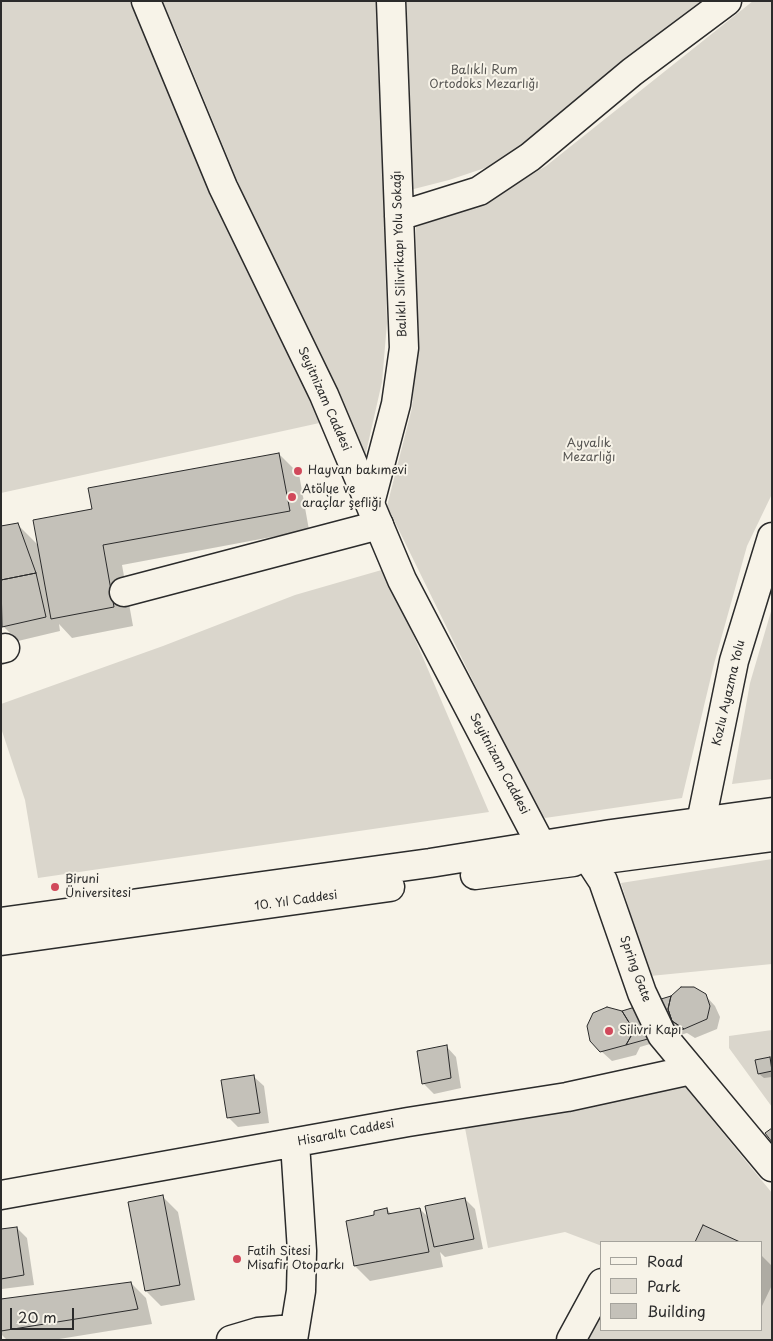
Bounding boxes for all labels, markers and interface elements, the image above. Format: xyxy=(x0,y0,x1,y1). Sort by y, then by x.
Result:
park label: Balıklı Rum Ortodoks Mezarlığı xyxy=(429,64,539,92)
street label: Balıklı Silivrikapı Yolu Sokağı xyxy=(390,170,410,338)
street label: Seyitnizam Caddesi xyxy=(295,345,353,453)
park label: Ayvalık Mezarlığı xyxy=(563,437,615,465)
place label: Hayvan bakımevi xyxy=(308,464,407,478)
marker: Hayvan bakımevi xyxy=(292,465,304,477)
place label: Atölye ve araçlar şefliği xyxy=(302,483,382,511)
marker: Atölye ve araçlar şefliği xyxy=(286,491,298,503)
street label: Kozlu Ayazma Yolu xyxy=(710,639,748,747)
street label: Seyitnizam Caddesi xyxy=(466,711,532,817)
place label: Biruni Üniversitesi xyxy=(65,873,131,901)
marker: Biruni Üniversitesi xyxy=(49,881,61,893)
street label: 10. Yıl Caddesi xyxy=(254,888,338,914)
street label: Spring Gate xyxy=(616,934,654,1004)
place label: Silivri Kapı xyxy=(619,1024,681,1038)
marker: Silivri Kapı xyxy=(603,1025,615,1037)
street label: Hisaraltı Caddesi xyxy=(296,1117,396,1149)
legend xyxy=(600,1241,763,1331)
place label: Fatih Sitesi Misafir Otoparkı xyxy=(247,1245,344,1273)
text: Road xyxy=(647,1249,683,1272)
marker: Fatih Sitesi Misafir Otoparkı xyxy=(231,1253,243,1265)
text: Park xyxy=(647,1274,681,1297)
scale bar xyxy=(12,1298,76,1330)
text: Building xyxy=(647,1299,706,1322)
text: 20 m xyxy=(18,1305,57,1328)

